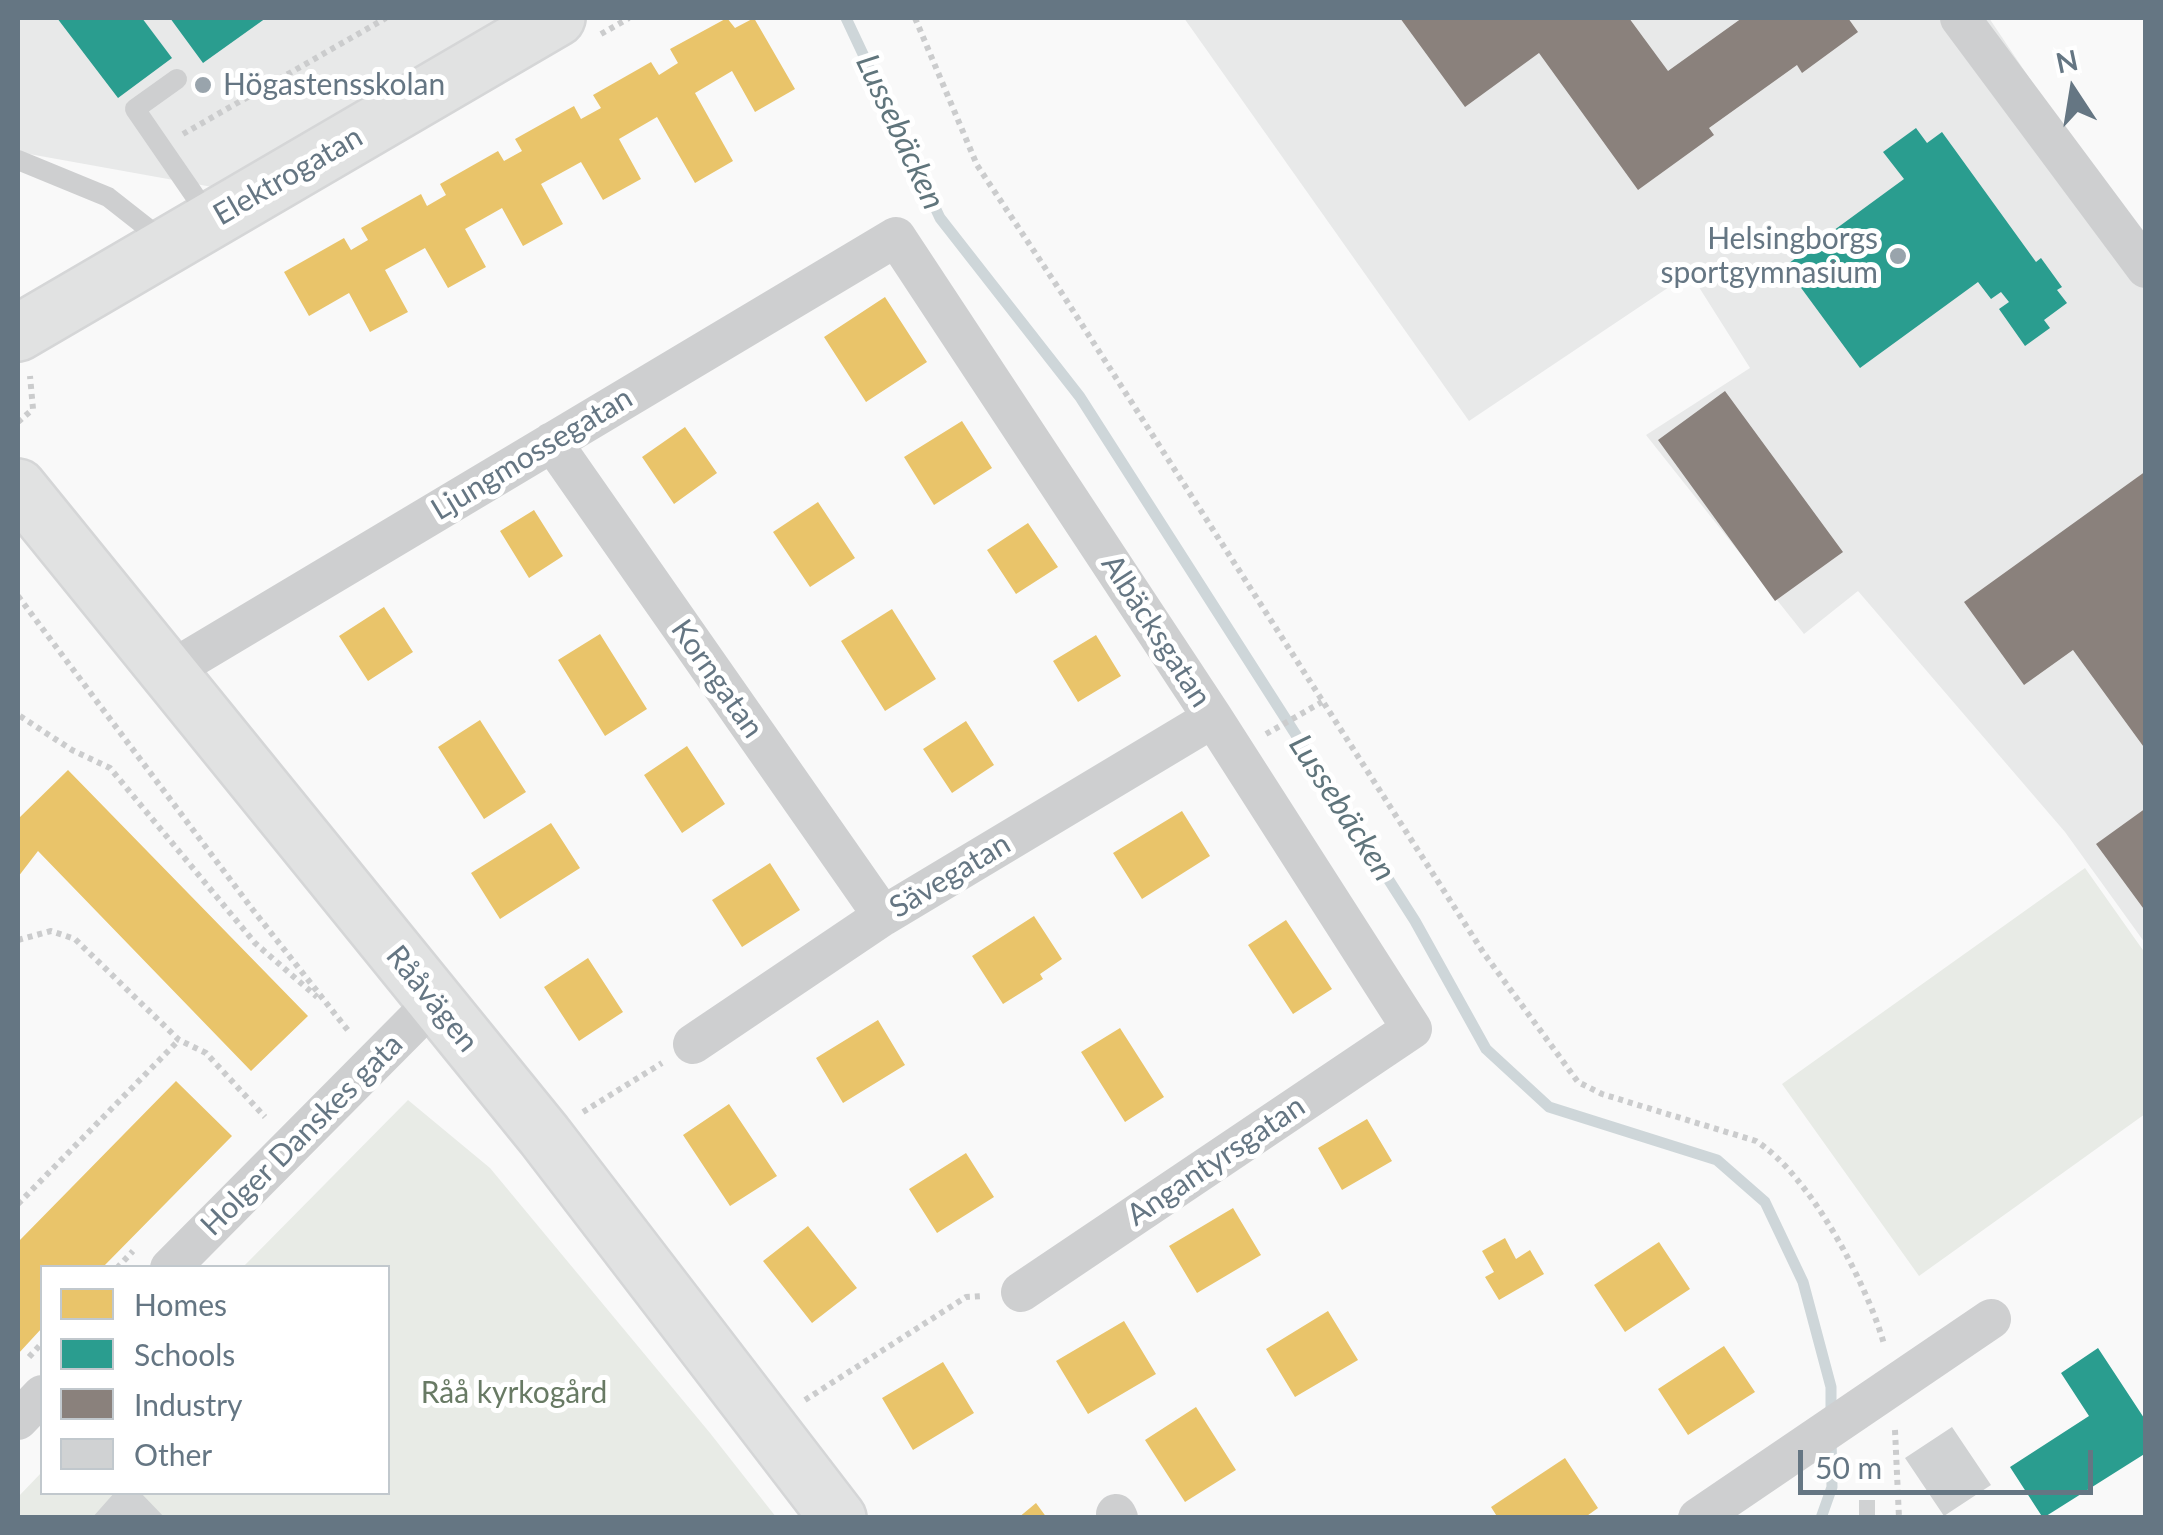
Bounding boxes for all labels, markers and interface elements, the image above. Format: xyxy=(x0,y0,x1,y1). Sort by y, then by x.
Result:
north arrow xyxy=(2023,40,2123,140)
text: N xyxy=(2053,42,2081,80)
water label: Lussebäcken xyxy=(847,48,953,216)
place label: Högastensskolan xyxy=(223,67,445,103)
marker: Högastensskolan xyxy=(192,74,214,96)
street label: Elektrogatan xyxy=(207,119,369,233)
place label: Helsingborgs sportgymnasium xyxy=(1661,221,1878,292)
marker: Helsingborgs sportgymnasium xyxy=(1887,245,1909,267)
street label: Ljungmossegatan xyxy=(425,380,639,528)
street label: Albäcksgatan xyxy=(1093,548,1219,714)
street label: Korngatan xyxy=(663,613,771,745)
water label: Lussebäcken xyxy=(1281,728,1403,888)
street label: Sävegatan xyxy=(883,826,1017,926)
street label: Rååvägen xyxy=(378,939,486,1059)
street label: Holger Danskes gata xyxy=(194,1027,410,1243)
street label: Angantyrsgatan xyxy=(1120,1088,1312,1234)
legend xyxy=(40,1265,390,1495)
text: Homes xyxy=(134,1286,227,1322)
text: Schools xyxy=(134,1336,235,1372)
park label: Råå kyrkogård xyxy=(421,1375,607,1411)
text: Industry xyxy=(134,1386,243,1422)
scale bar xyxy=(1803,1430,2098,1492)
text: Other xyxy=(134,1436,212,1472)
text: 50 m xyxy=(1815,1449,1882,1485)

